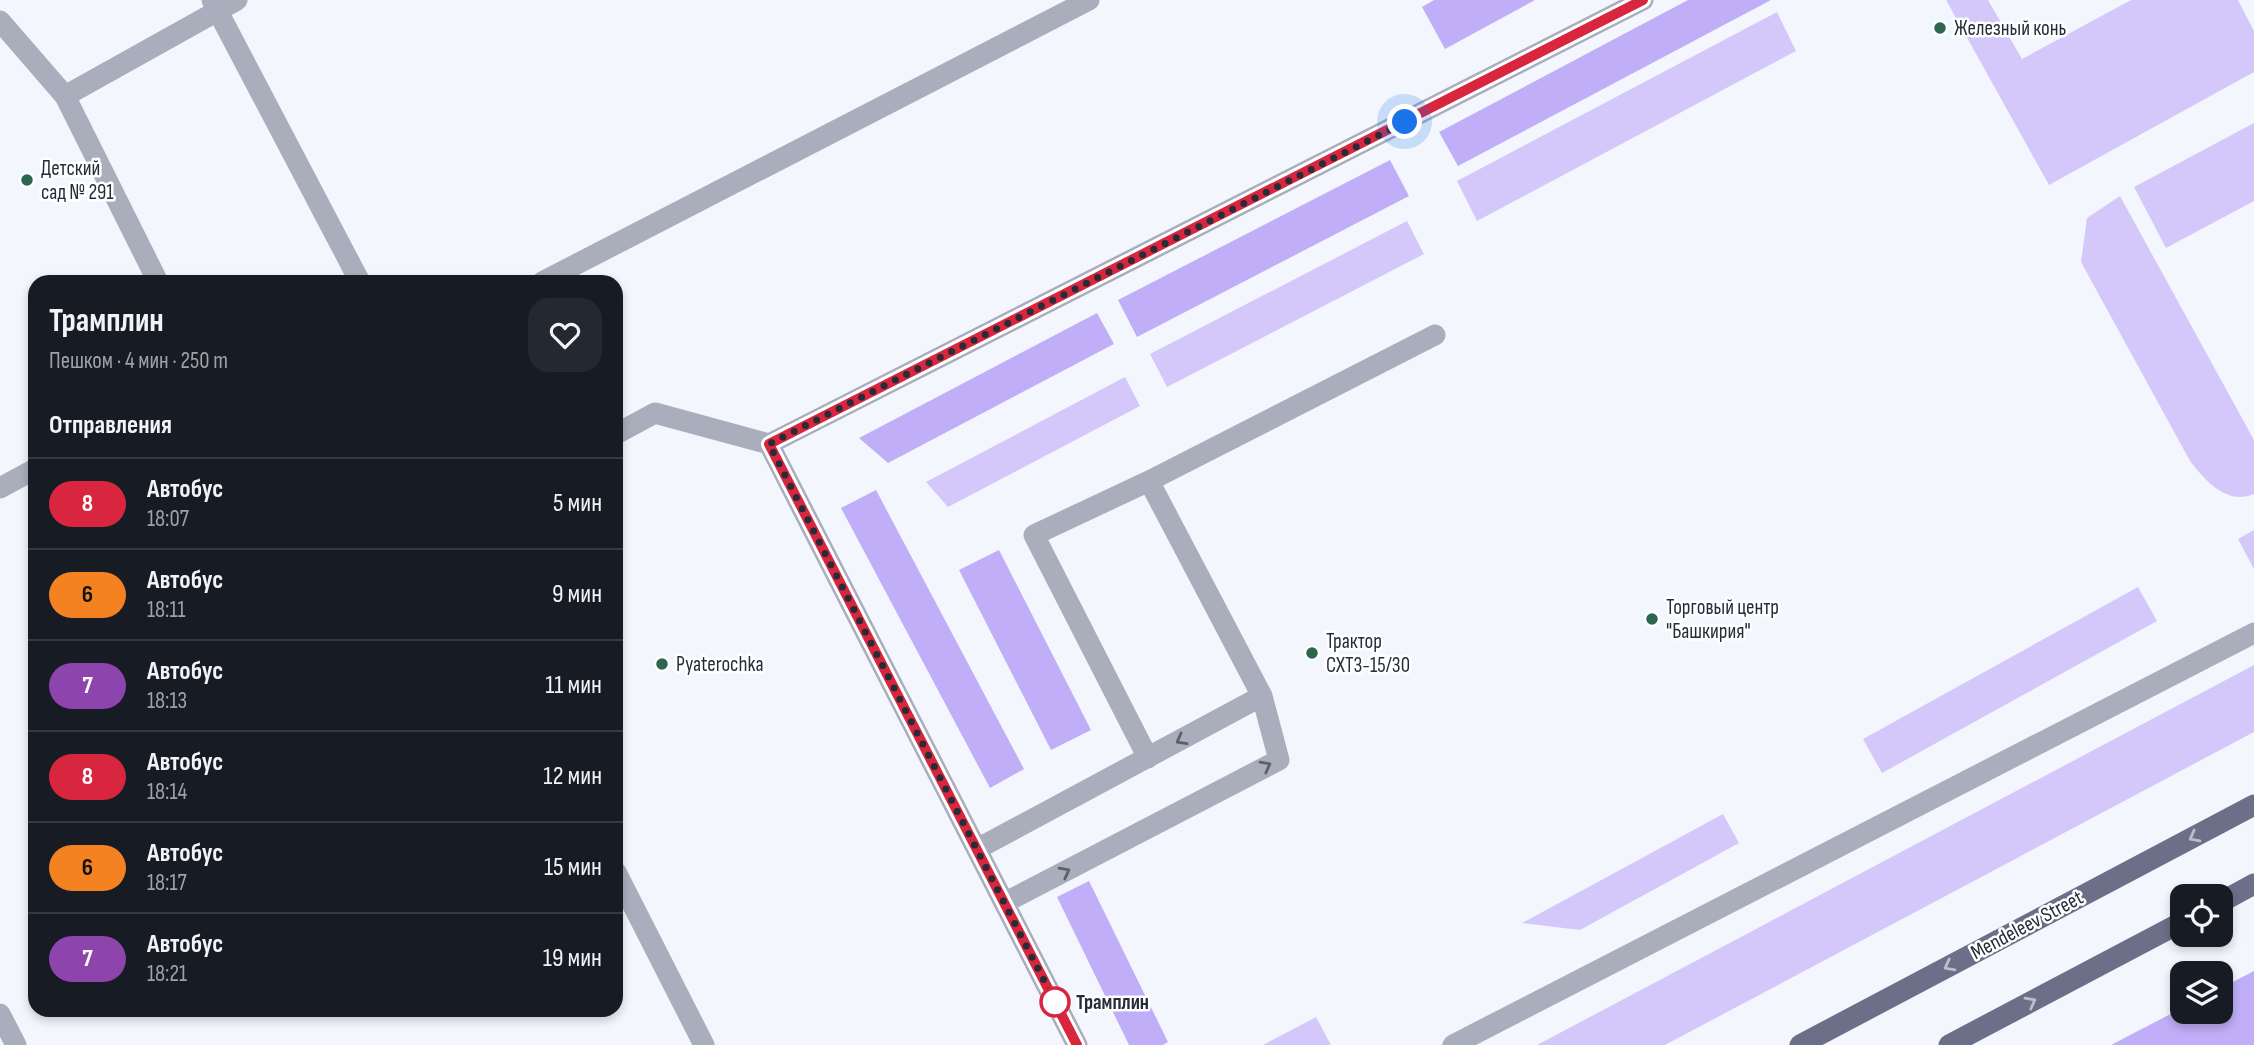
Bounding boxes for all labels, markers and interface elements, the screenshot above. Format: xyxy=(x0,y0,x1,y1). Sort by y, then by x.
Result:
place label: Железный конь xyxy=(1954,16,2066,41)
marker: Железный конь xyxy=(1932,20,1948,36)
your location xyxy=(1387,104,1422,139)
place label: Детский сад № 291 xyxy=(41,156,114,205)
marker: Детский сад № 291 xyxy=(19,172,35,188)
button: heart xyxy=(528,298,602,372)
text: Трамплин xyxy=(49,301,164,341)
text: Пешком · 4 мин · 250 m xyxy=(49,347,228,375)
text: Отправления xyxy=(49,410,172,441)
text: Автобус xyxy=(147,474,223,505)
text: 5 мин xyxy=(553,488,602,519)
text: 8 xyxy=(82,489,93,518)
text: 18:07 xyxy=(147,505,189,533)
text: Автобус xyxy=(147,565,223,596)
text: 9 мин xyxy=(552,579,602,610)
text: 6 xyxy=(82,580,93,609)
place label: Торговый центр "Башкирия" xyxy=(1666,595,1779,644)
text: 18:11 xyxy=(147,596,186,624)
marker: Торговый центр "Башкирия" xyxy=(1644,611,1660,627)
place label: Трактор СХТ3-15/30 xyxy=(1326,629,1410,678)
marker: Трактор СХТ3-15/30 xyxy=(1304,645,1320,661)
place label: Pyaterochka xyxy=(676,652,764,677)
text: Автобус xyxy=(147,656,223,687)
marker: Pyaterochka xyxy=(654,656,670,672)
text: 11 мин xyxy=(545,670,602,701)
text: 7 xyxy=(82,671,93,700)
text: 18:13 xyxy=(147,687,187,715)
one-way arrow xyxy=(1175,732,1188,745)
text: Автобус xyxy=(147,747,223,778)
text: 12 мин xyxy=(543,761,602,792)
one-way arrow xyxy=(1259,761,1271,775)
text: 8 xyxy=(82,762,93,791)
text: 18:14 xyxy=(147,778,187,806)
one-way arrow xyxy=(2189,828,2201,842)
text: Автобус xyxy=(147,838,223,869)
text: 15 мин xyxy=(544,852,602,883)
text: 6 xyxy=(82,853,93,882)
one-way arrow xyxy=(1057,866,1070,880)
text: 18:17 xyxy=(147,869,187,897)
map controls xyxy=(2170,884,2233,1024)
button: locate xyxy=(2170,884,2233,947)
street label: Mendeleev Street xyxy=(1967,885,2087,965)
text: Автобус xyxy=(147,929,223,960)
text: 19 мин xyxy=(543,943,602,974)
text: 7 xyxy=(82,944,93,973)
one-way arrow xyxy=(1944,958,1956,971)
text: 18:21 xyxy=(147,960,187,988)
button: layers xyxy=(2170,961,2233,1024)
marker: Трамплин xyxy=(1040,987,1070,1017)
place label: Трамплин xyxy=(1076,990,1149,1015)
one-way arrow xyxy=(2024,996,2036,1010)

